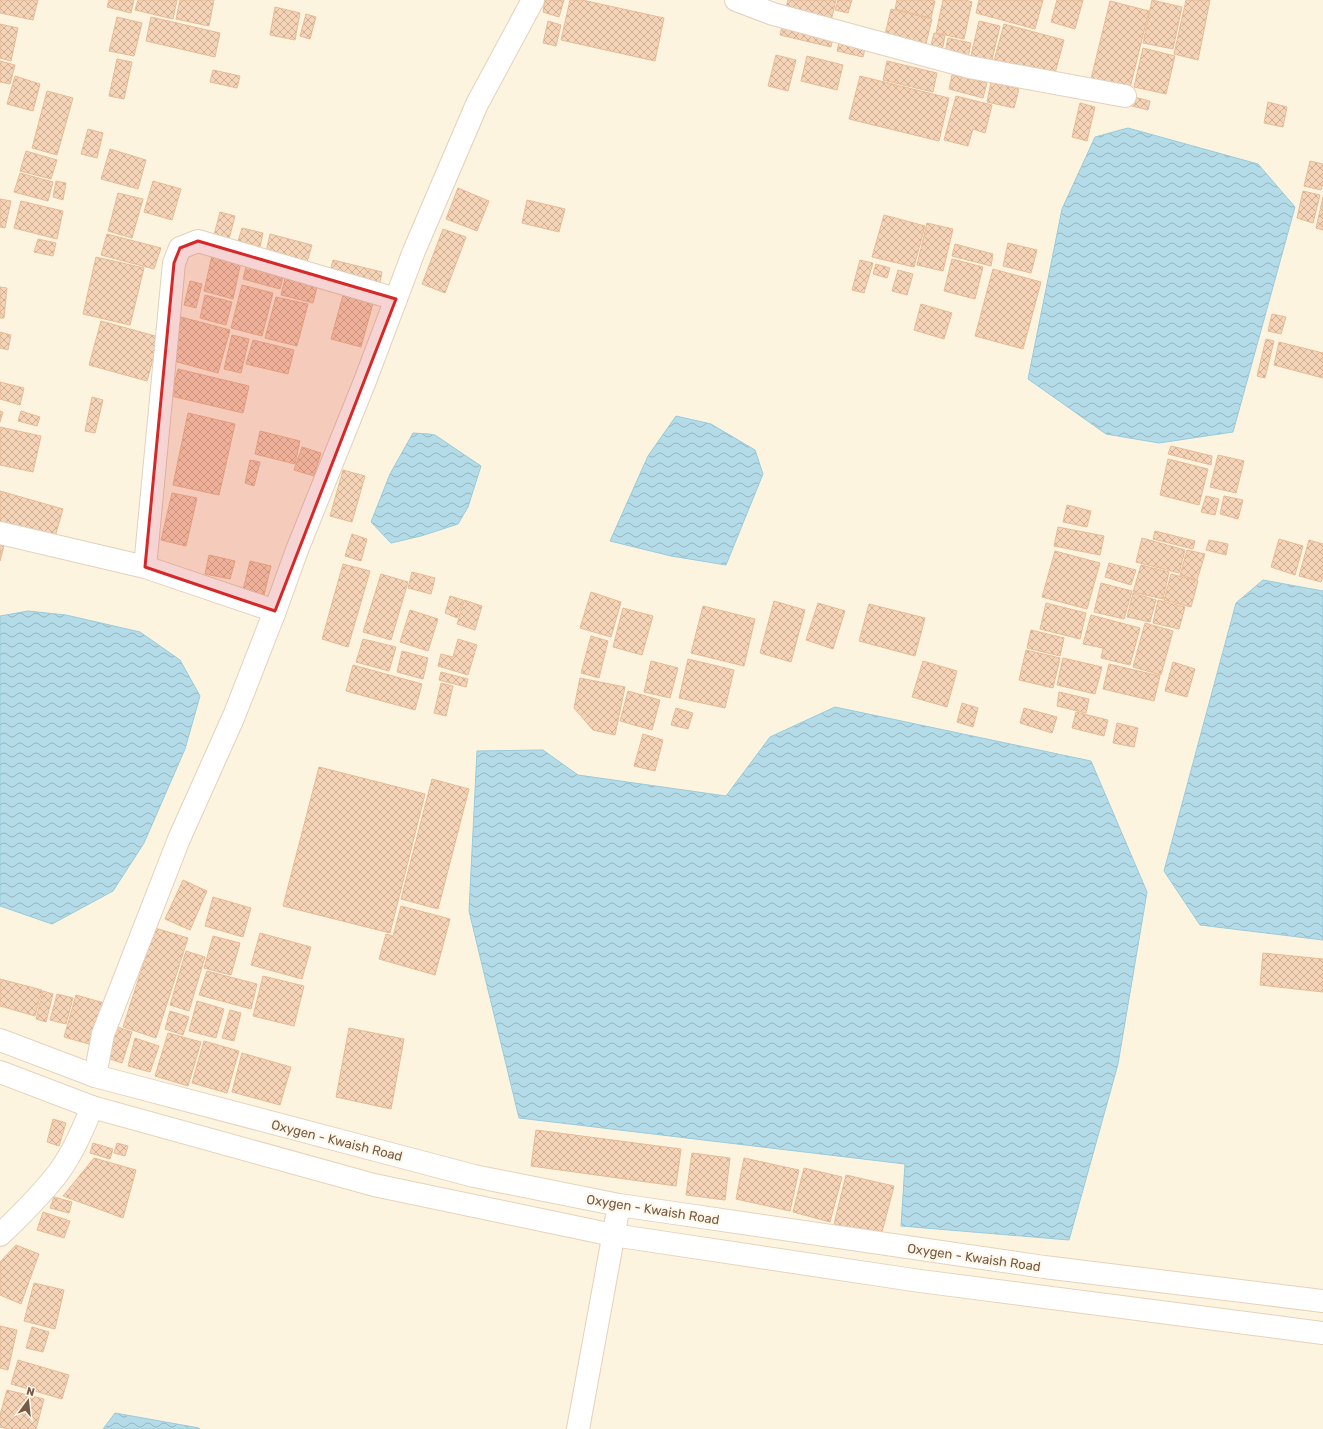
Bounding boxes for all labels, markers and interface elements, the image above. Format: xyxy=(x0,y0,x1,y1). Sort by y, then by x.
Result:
street label: Oxygen - Kwaish Road xyxy=(269,1117,404,1165)
street label: Oxygen - Kwaish Road xyxy=(585,1192,721,1228)
street label: Oxygen - Kwaish Road xyxy=(906,1241,1042,1275)
north arrow xyxy=(8,1381,48,1421)
text: N xyxy=(25,1385,36,1399)

